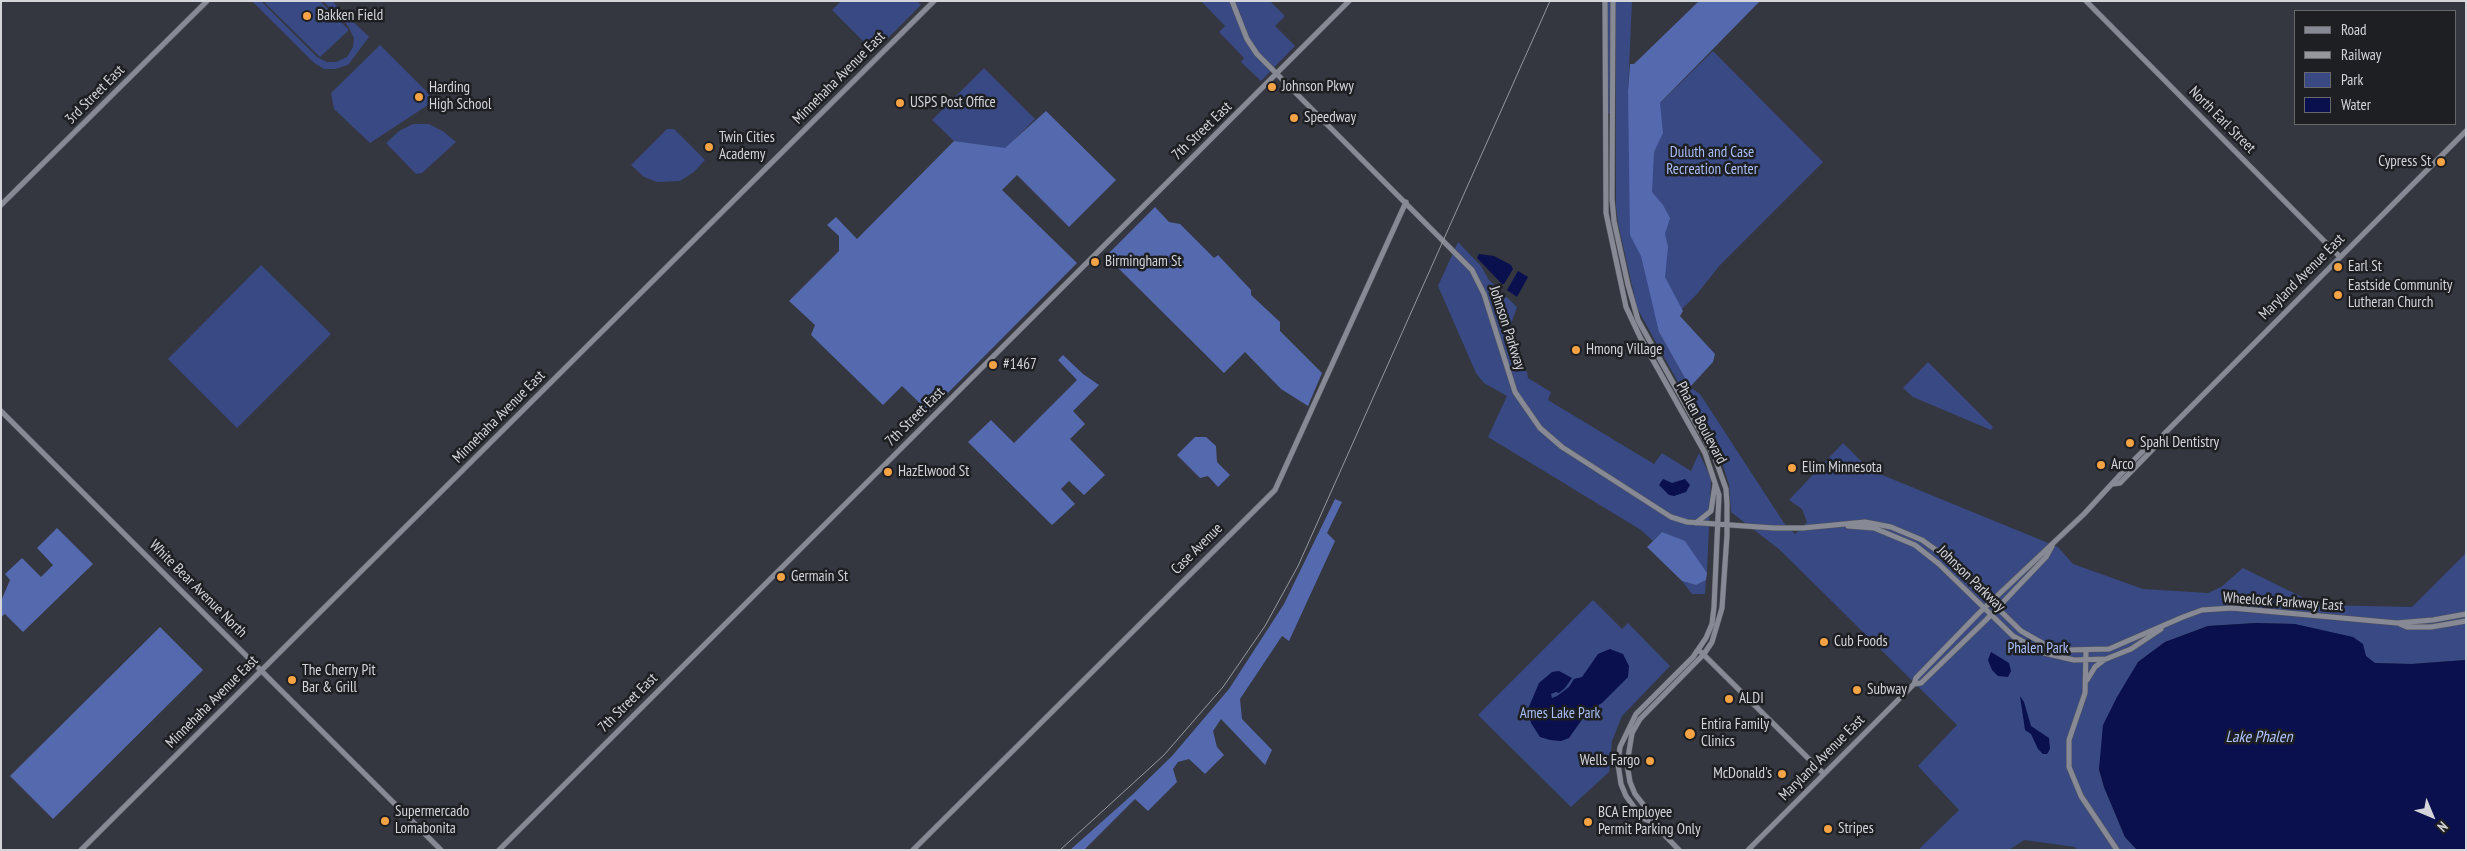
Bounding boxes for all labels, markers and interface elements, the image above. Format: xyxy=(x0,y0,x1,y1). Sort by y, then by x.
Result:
place label: Bakken Field xyxy=(317,7,383,25)
marker: Bakken Field xyxy=(301,10,313,22)
legend xyxy=(2294,10,2457,125)
text: Road xyxy=(2341,20,2367,39)
street label: Minnehaha Avenue East xyxy=(789,28,889,128)
text: Railway xyxy=(2341,45,2381,64)
street label: 3rd Street East xyxy=(62,62,128,128)
text: Park xyxy=(2341,70,2363,89)
place label: Johnson Pkwy xyxy=(1282,78,1354,96)
place label: Harding High School xyxy=(429,79,491,114)
marker: Johnson Pkwy xyxy=(1266,81,1278,93)
street label: North Earl Street xyxy=(2185,83,2259,157)
marker: Harding High School xyxy=(413,91,425,103)
place label: USPS Post Office xyxy=(910,94,996,112)
text: Water xyxy=(2341,95,2371,114)
marker: USPS Post Office xyxy=(894,97,906,109)
street label: 7th Street East xyxy=(1168,98,1236,164)
place label: Speedway xyxy=(1304,109,1356,127)
marker: Speedway xyxy=(1288,112,1300,124)
place label: Twin Cities Academy xyxy=(719,129,775,164)
marker: Twin Cities Academy xyxy=(703,141,715,153)
park label: Duluth and Case Recreation Center xyxy=(1666,144,1758,179)
place label: Cypress St xyxy=(2378,153,2431,171)
marker: Cypress St xyxy=(2435,156,2447,168)
street label: Maryland Avenue East xyxy=(2255,230,2349,324)
place label: Birmingham St xyxy=(1105,253,1182,271)
marker: Birmingham St xyxy=(1089,256,1101,268)
place label: Earl St xyxy=(2348,258,2382,276)
marker: Earl St xyxy=(2332,261,2344,273)
place label: Eastside Community Lutheran Church xyxy=(2348,277,2452,312)
street label: Johnson Parkway xyxy=(1485,284,1529,372)
marker: Eastside Community Lutheran Church xyxy=(2332,289,2344,301)
place label: Hmong Village xyxy=(1586,341,1662,359)
marker: Hmong Village xyxy=(1570,344,1582,356)
place label: #1467 xyxy=(1003,356,1037,374)
marker: #1467 xyxy=(987,359,999,371)
street label: Minnehaha Avenue East xyxy=(449,367,549,467)
street label: Phalen Boulevard xyxy=(1672,379,1730,467)
street label: 7th Street East xyxy=(882,384,948,450)
place label: Spahl Dentistry xyxy=(2140,434,2219,452)
marker: Spahl Dentistry xyxy=(2124,437,2136,449)
place label: Arco xyxy=(2111,456,2134,474)
place label: Elim Minnesota xyxy=(1802,459,1882,477)
marker: Arco xyxy=(2095,459,2107,471)
marker: Elim Minnesota xyxy=(1786,462,1798,474)
place label: HazElwood St xyxy=(898,463,969,481)
marker: HazElwood St xyxy=(882,466,894,478)
street label: Case Avenue xyxy=(1168,520,1226,578)
street label: White Bear Avenue North xyxy=(145,536,251,642)
street label: Johnson Parkway xyxy=(1933,542,2009,616)
place label: Germain St xyxy=(791,568,848,586)
marker: Germain St xyxy=(775,571,787,583)
street label: Wheelock Parkway East xyxy=(2222,589,2344,615)
place label: Cub Foods xyxy=(1834,633,1888,651)
marker: Cub Foods xyxy=(1818,636,1830,648)
park label: Phalen Park xyxy=(2007,640,2069,658)
street label: Minnehaha Avenue East xyxy=(162,652,262,752)
place label: The Cherry Pit Bar & Grill xyxy=(302,662,376,697)
street label: 7th Street East xyxy=(595,670,661,736)
marker: The Cherry Pit Bar & Grill xyxy=(286,674,298,686)
place label: Subway xyxy=(1867,681,1907,699)
marker: Subway xyxy=(1851,684,1863,696)
place label: ALDI xyxy=(1739,690,1764,708)
marker: ALDI xyxy=(1723,693,1735,705)
park label: Ames Lake Park xyxy=(1520,705,1600,723)
street label: Maryland Avenue East xyxy=(1775,711,1869,805)
place label: Entira Family Clinics xyxy=(1701,716,1769,751)
marker: Entira Family Clinics xyxy=(1683,727,1697,741)
water label: Lake Phalen xyxy=(2226,727,2292,747)
place label: Wells Fargo xyxy=(1580,752,1640,770)
marker: Wells Fargo xyxy=(1644,755,1656,767)
place label: McDonald's xyxy=(1713,765,1772,783)
marker: McDonald's xyxy=(1776,768,1788,780)
north arrow xyxy=(2407,791,2457,841)
place label: Supermercado Lomabonita xyxy=(395,803,469,838)
place label: BCA Employee Permit Parking Only xyxy=(1598,804,1701,839)
marker: Supermercado Lomabonita xyxy=(379,815,391,827)
marker: BCA Employee Permit Parking Only xyxy=(1582,816,1594,828)
text: N xyxy=(2434,818,2452,836)
place label: Stripes xyxy=(1838,820,1874,838)
marker: Stripes xyxy=(1822,823,1834,835)

